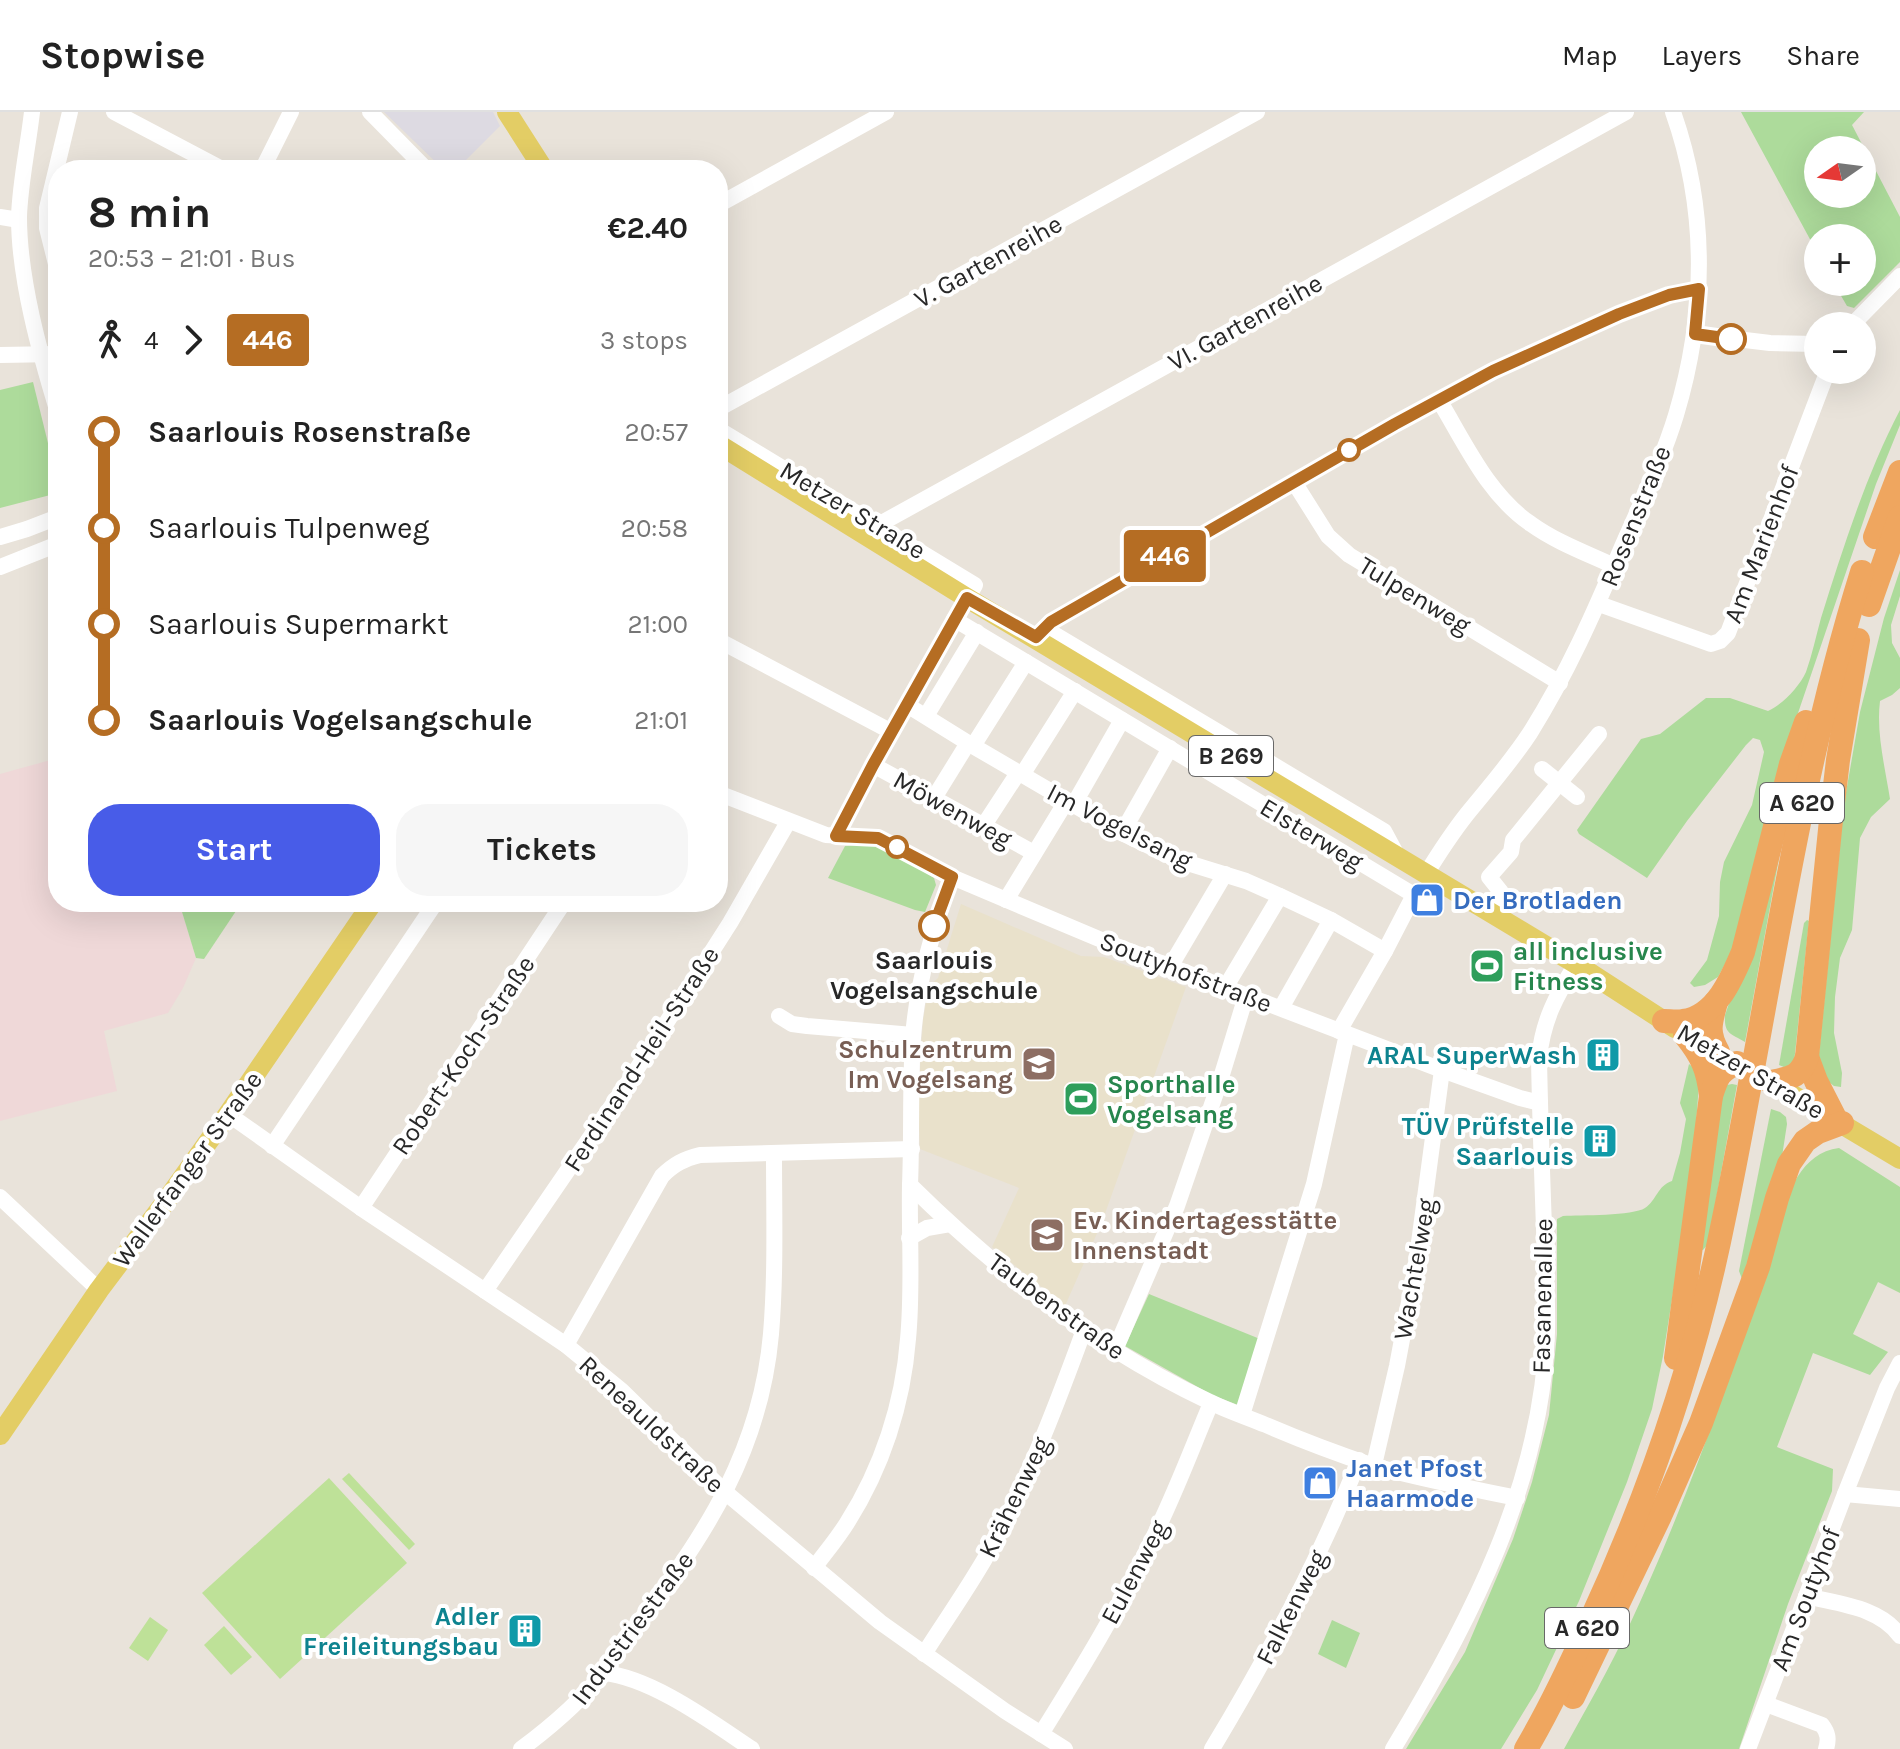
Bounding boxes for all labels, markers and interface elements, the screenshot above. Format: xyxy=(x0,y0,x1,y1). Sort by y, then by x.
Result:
text: Stopwise xyxy=(40,33,205,78)
text: Map xyxy=(1562,39,1617,72)
text: Layers xyxy=(1661,39,1742,72)
text: Share xyxy=(1786,39,1860,72)
north arrow xyxy=(1804,136,1876,208)
map controls xyxy=(1804,136,1876,384)
text: 8 min xyxy=(88,187,211,238)
street label: V. Gartenreihe xyxy=(909,208,1068,315)
text: €2.40 xyxy=(608,210,688,246)
button: + xyxy=(1804,224,1876,296)
text: 20:53 – 21:01 · Bus xyxy=(88,243,295,274)
street label: VI. Gartenreihe xyxy=(1163,267,1328,378)
button: − xyxy=(1804,312,1876,384)
icon: walk xyxy=(88,318,132,362)
icon: forward xyxy=(171,318,215,362)
text: 446 xyxy=(243,323,293,356)
unlabelled marker xyxy=(1716,324,1746,354)
text: 4 xyxy=(144,325,159,356)
text: 3 stops xyxy=(600,325,688,356)
text: Saarlouis Rosenstraße xyxy=(148,414,471,450)
text: 20:57 xyxy=(625,417,688,448)
unlabelled marker xyxy=(1338,439,1360,461)
street label: Rosenstraße xyxy=(1593,441,1678,591)
street label: Metzer Straße xyxy=(774,455,931,566)
street label: Am Marienhof xyxy=(1717,460,1806,628)
text: Saarlouis Tulpenweg xyxy=(148,510,429,546)
text: 20:58 xyxy=(621,513,688,544)
line badge: 446 xyxy=(1119,530,1211,582)
text: 446 xyxy=(1140,539,1190,572)
street label: Tulpenweg xyxy=(1353,550,1477,641)
text: Saarlouis Supermarkt xyxy=(148,606,449,642)
text: 21:00 xyxy=(627,609,688,640)
text: Saarlouis Vogelsangschule xyxy=(148,702,532,738)
text: 21:01 xyxy=(634,705,688,736)
road number: B 269 xyxy=(1189,736,1273,776)
street label: Möwenweg xyxy=(888,764,1018,855)
street label: Im Vogelsang xyxy=(1042,776,1198,877)
road number: A 620 xyxy=(1760,783,1844,823)
street label: Elsterweg xyxy=(1254,792,1369,877)
button: Start xyxy=(88,804,380,896)
button: Tickets xyxy=(396,804,688,896)
unlabelled marker xyxy=(886,836,908,858)
shop icon: Der Brotladen xyxy=(1408,881,1446,919)
place label: Der Brotladen xyxy=(1453,885,1623,916)
marker: Saarlouis Vogelsangschule xyxy=(919,911,949,941)
street label: Soutyhofstraße xyxy=(1095,925,1276,1020)
place label: all inclusive Fitness xyxy=(1513,936,1663,997)
street label: Ferdinand-Heil-Straße xyxy=(557,941,726,1178)
place label: Saarlouis Vogelsangschule xyxy=(830,945,1038,1006)
sports icon: all inclusive Fitness xyxy=(1468,947,1506,985)
street label: Robert-Koch-Straße xyxy=(385,950,542,1161)
street label: Metzer Straße xyxy=(1672,1017,1830,1126)
place label: Schulzentrum Im Vogelsang xyxy=(838,1034,1013,1095)
building icon: ARAL SuperWash xyxy=(1584,1036,1622,1074)
place label: ARAL SuperWash xyxy=(1367,1040,1577,1071)
school or university icon: Schulzentrum Im Vogelsang xyxy=(1020,1045,1058,1083)
street label: Wallerfanger Straße xyxy=(106,1065,269,1273)
place label: Sporthalle Vogelsang xyxy=(1107,1069,1236,1130)
sports icon: Sporthalle Vogelsang xyxy=(1062,1080,1100,1118)
place label: TÜV Prüfstelle Saarlouis xyxy=(1402,1111,1574,1172)
building icon: TÜV Prüfstelle Saarlouis xyxy=(1581,1122,1619,1160)
street label: Wachtelweg xyxy=(1387,1196,1442,1342)
place label: Ev. Kindertagesstätte Innenstadt xyxy=(1073,1205,1337,1266)
school or university icon: Ev. Kindertagesstätte Innenstadt xyxy=(1028,1216,1066,1254)
street label: Fasanenallee xyxy=(1526,1218,1559,1374)
street label: Taubenstraße xyxy=(982,1246,1131,1366)
street label: Reneauldstraße xyxy=(573,1349,731,1500)
street label: Krähenweg xyxy=(972,1431,1057,1563)
place label: Janet Pfost Haarmode xyxy=(1346,1453,1483,1514)
shop icon: Janet Pfost Haarmode xyxy=(1301,1464,1339,1502)
street label: Eulenweg xyxy=(1094,1515,1175,1630)
street label: Am Soutyhof xyxy=(1764,1522,1848,1676)
street label: Falkenweg xyxy=(1249,1544,1334,1670)
street label: Industriestraße xyxy=(564,1545,700,1711)
place label: Adler Freileitungsbau xyxy=(303,1601,500,1662)
road number: A 620 xyxy=(1545,1608,1629,1648)
building icon: Adler Freileitungsbau xyxy=(506,1612,544,1650)

